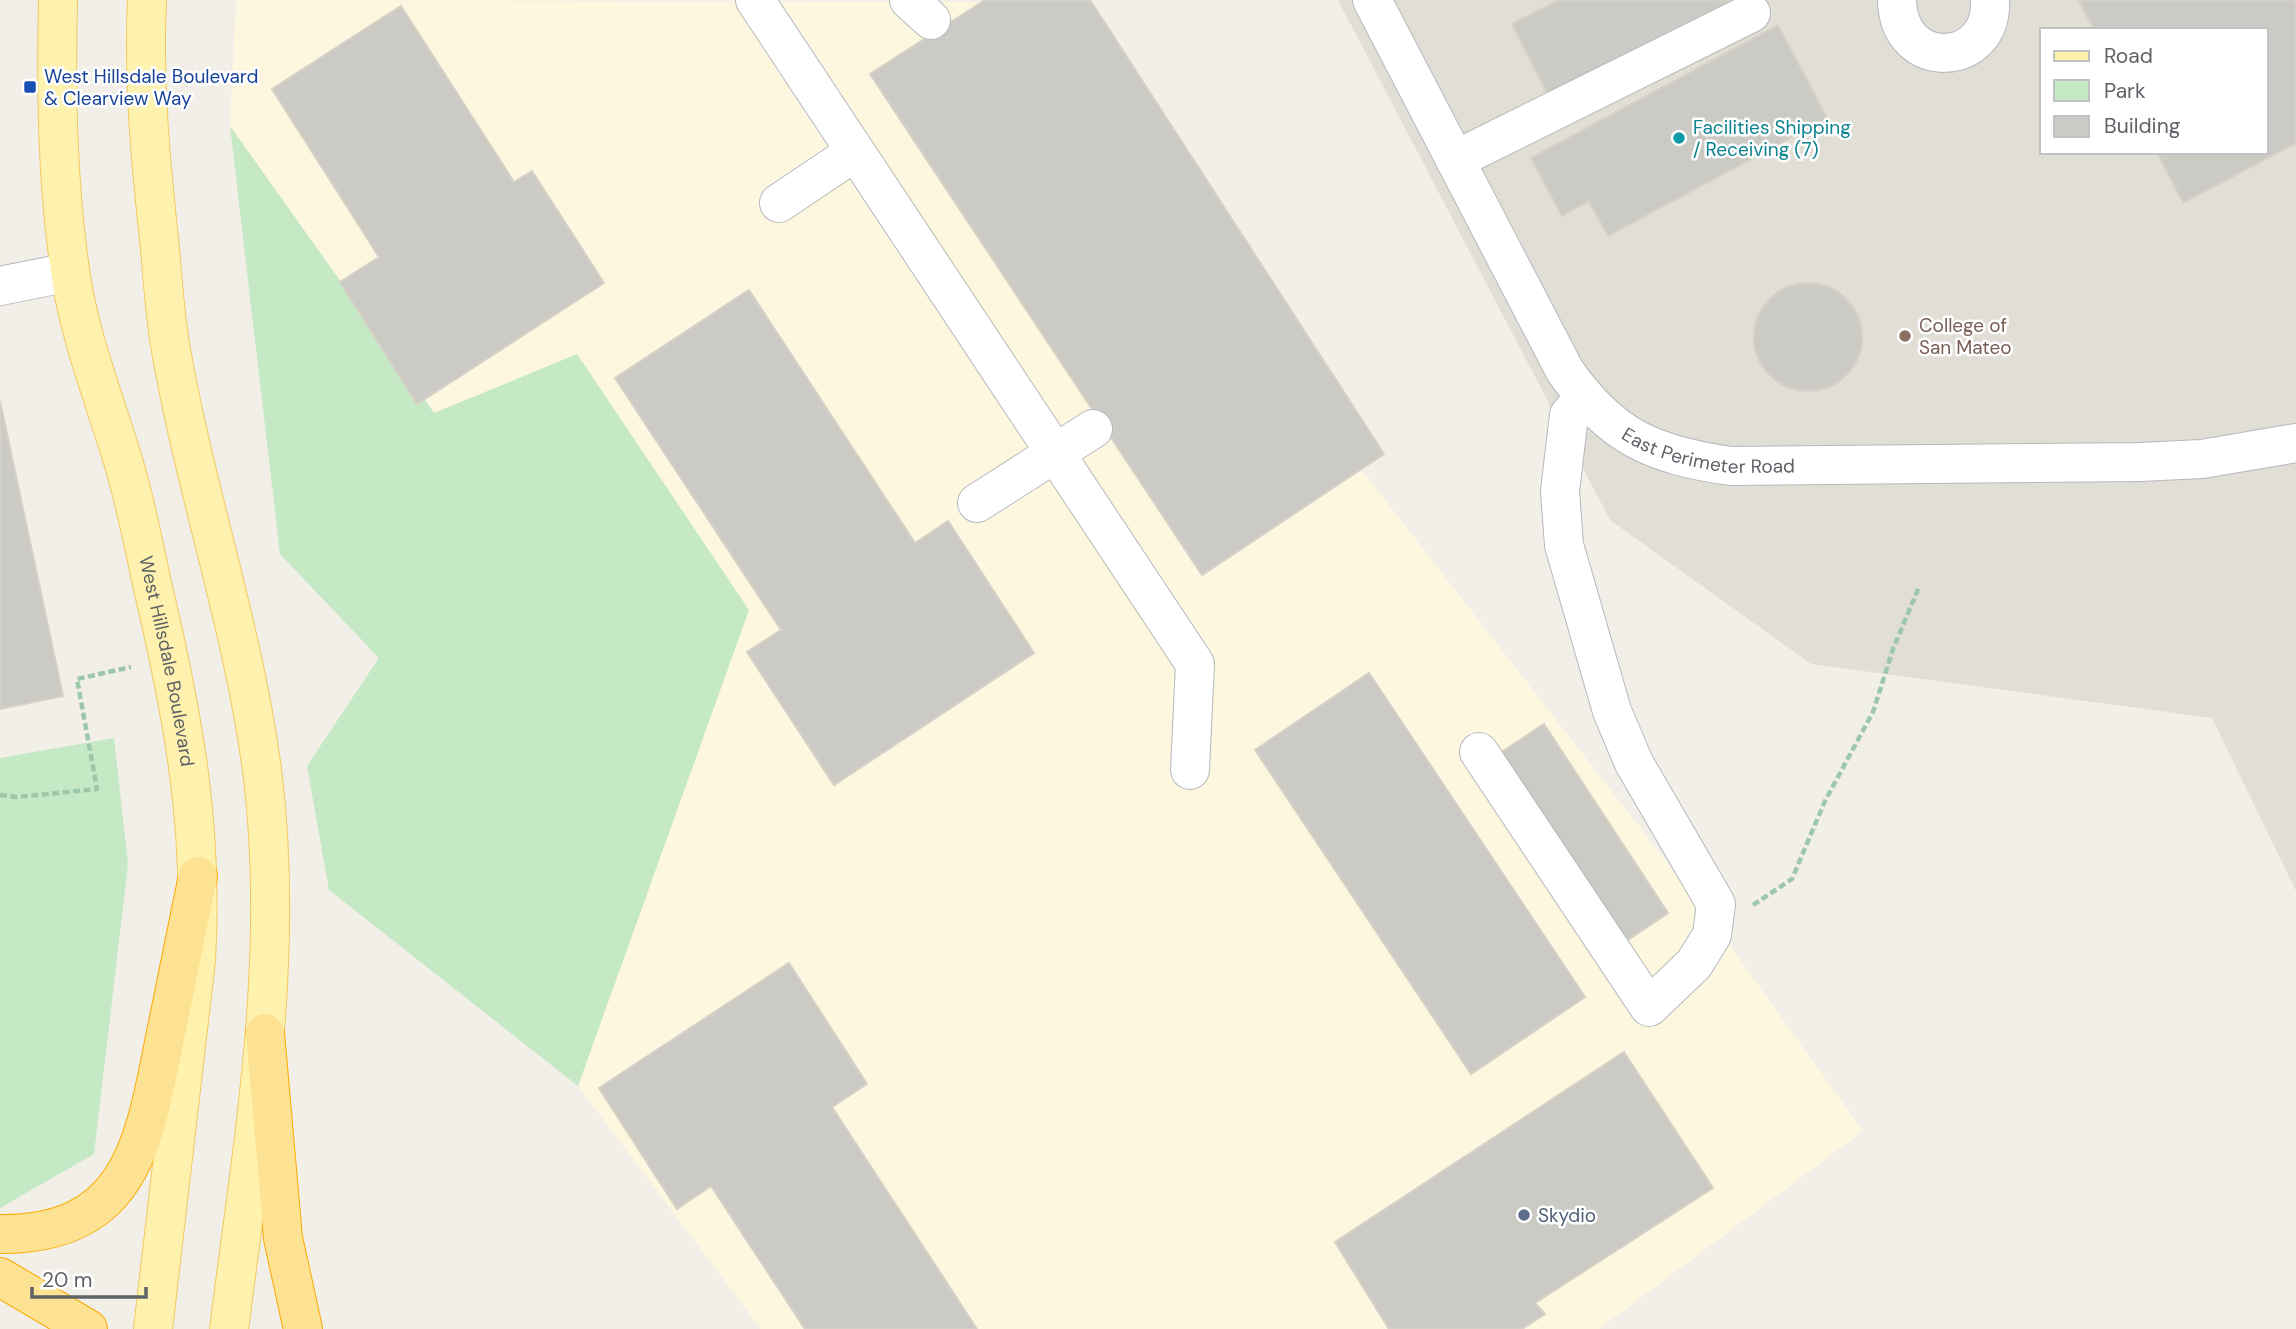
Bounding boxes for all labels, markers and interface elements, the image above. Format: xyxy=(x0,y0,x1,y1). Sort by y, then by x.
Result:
legend xyxy=(2040,28,2268,154)
text: Road xyxy=(2104,42,2153,70)
place label: West Hillsdale Boulevard & Clearview Way xyxy=(44,64,258,111)
text: Park xyxy=(2104,77,2146,105)
marker: West Hillsdale Boulevard & Clearview Way xyxy=(22,79,38,95)
text: Building xyxy=(2104,112,2181,140)
place label: Facilities Shipping / Receiving (7) xyxy=(1693,115,1851,162)
marker: Facilities Shipping / Receiving (7) xyxy=(1671,130,1687,146)
place label: College of San Mateo xyxy=(1919,313,2012,360)
marker: College of San Mateo xyxy=(1897,328,1913,344)
street label: East Perimeter Road xyxy=(1617,422,1795,479)
street label: West Hillsdale Boulevard xyxy=(133,553,200,768)
place label: Skydio xyxy=(1538,1203,1596,1228)
marker: Skydio xyxy=(1516,1207,1532,1223)
scale bar xyxy=(32,1256,145,1300)
text: 20 m xyxy=(42,1266,93,1294)

